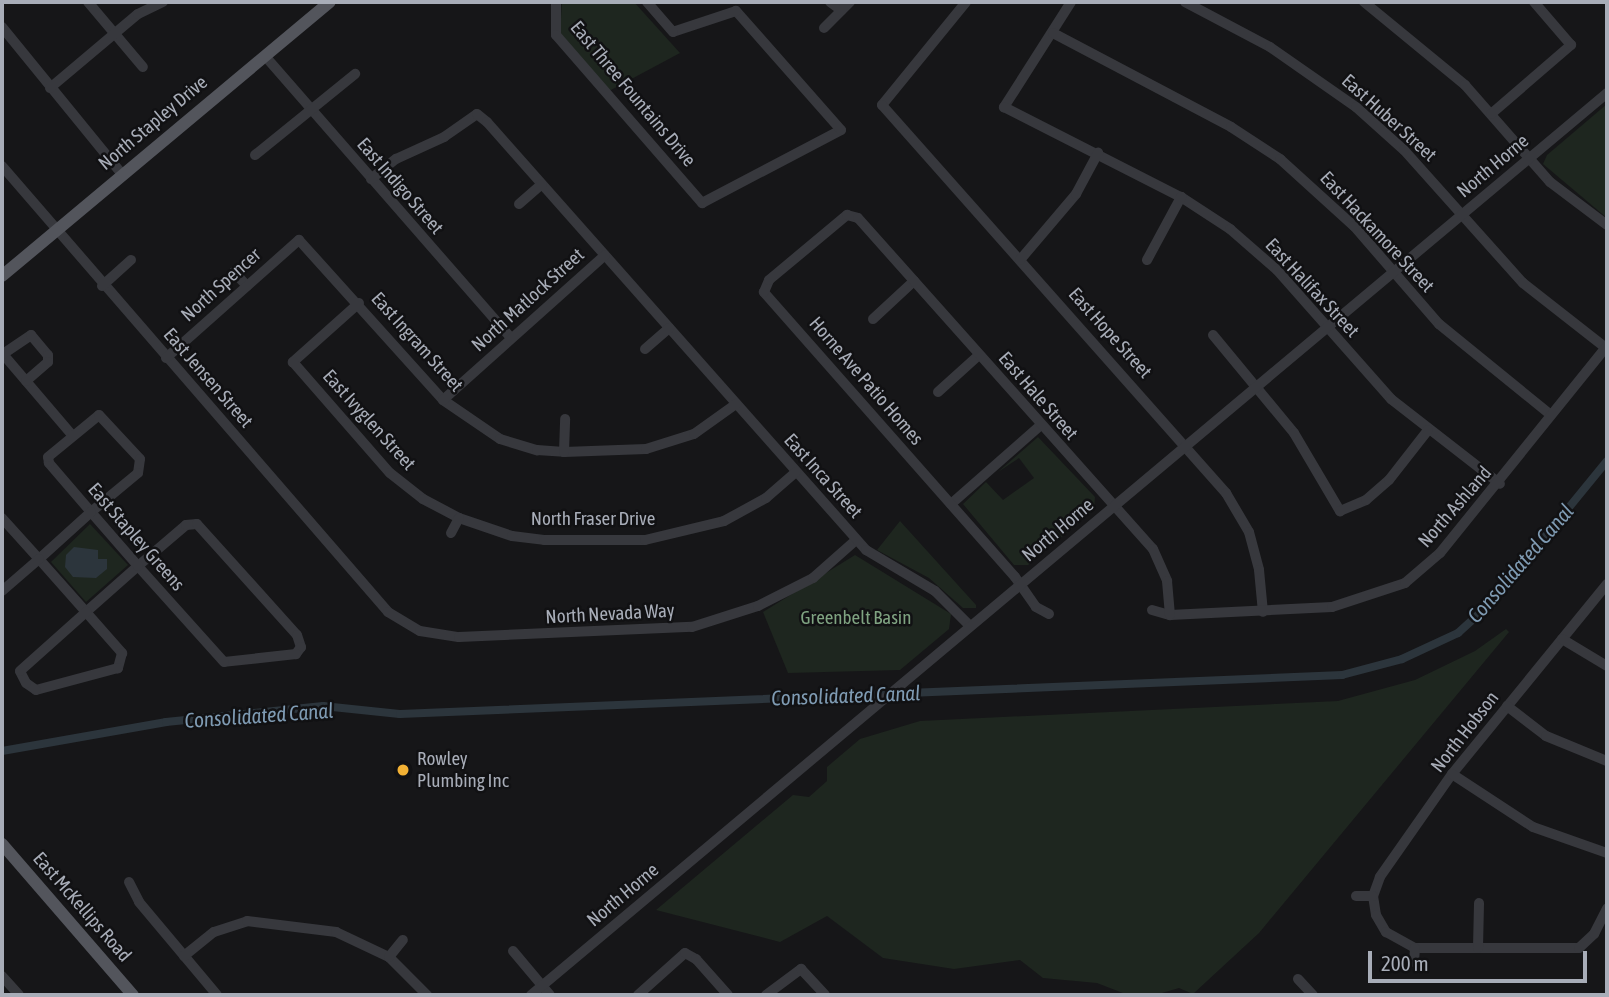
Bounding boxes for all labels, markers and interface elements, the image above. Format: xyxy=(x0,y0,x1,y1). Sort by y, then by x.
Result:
street label: East Three Fountains Drive xyxy=(565,17,701,171)
street label: East Huber Street xyxy=(1337,70,1441,166)
street label: North Stapley Drive xyxy=(94,71,212,175)
street label: North Horne xyxy=(1453,130,1533,202)
street label: East Indigo Street xyxy=(352,133,448,239)
street label: East Hackamore Street xyxy=(1315,167,1439,297)
street label: East Halifax Street xyxy=(1260,234,1364,342)
street label: North Spencer xyxy=(177,243,265,327)
street label: North Matlock Street xyxy=(467,244,589,356)
street label: East Hope Street xyxy=(1064,283,1156,383)
street label: East Ingram Street xyxy=(366,288,468,396)
street label: Horne Ave Patio Homes xyxy=(804,312,928,450)
street label: East Jensen Street xyxy=(159,324,257,432)
street label: East Hale Street xyxy=(994,347,1082,445)
street label: East Ivyglen Street xyxy=(318,365,420,475)
street label: East Inca Street xyxy=(779,429,867,523)
street label: North Ashland xyxy=(1414,462,1496,552)
street label: East Stapley Greens xyxy=(83,478,189,596)
street label: North Horne xyxy=(1018,494,1098,566)
water label: Consolidated Canal xyxy=(1461,498,1579,628)
street label: North Fraser Drive xyxy=(531,508,655,530)
street label: North Nevada Way xyxy=(545,599,675,629)
park label: Greenbelt Basin xyxy=(801,607,911,629)
water label: Consolidated Canal xyxy=(771,680,921,710)
street label: North Hobson xyxy=(1426,687,1504,777)
water label: Consolidated Canal xyxy=(184,697,334,733)
place label: Rowley Plumbing Inc xyxy=(417,748,509,792)
marker: Rowley Plumbing Inc xyxy=(395,762,411,778)
street label: East McKellips Road xyxy=(28,847,136,967)
street label: North Horne xyxy=(583,859,663,931)
scale bar xyxy=(1371,937,1590,981)
text: 200 m xyxy=(1381,951,1429,975)

